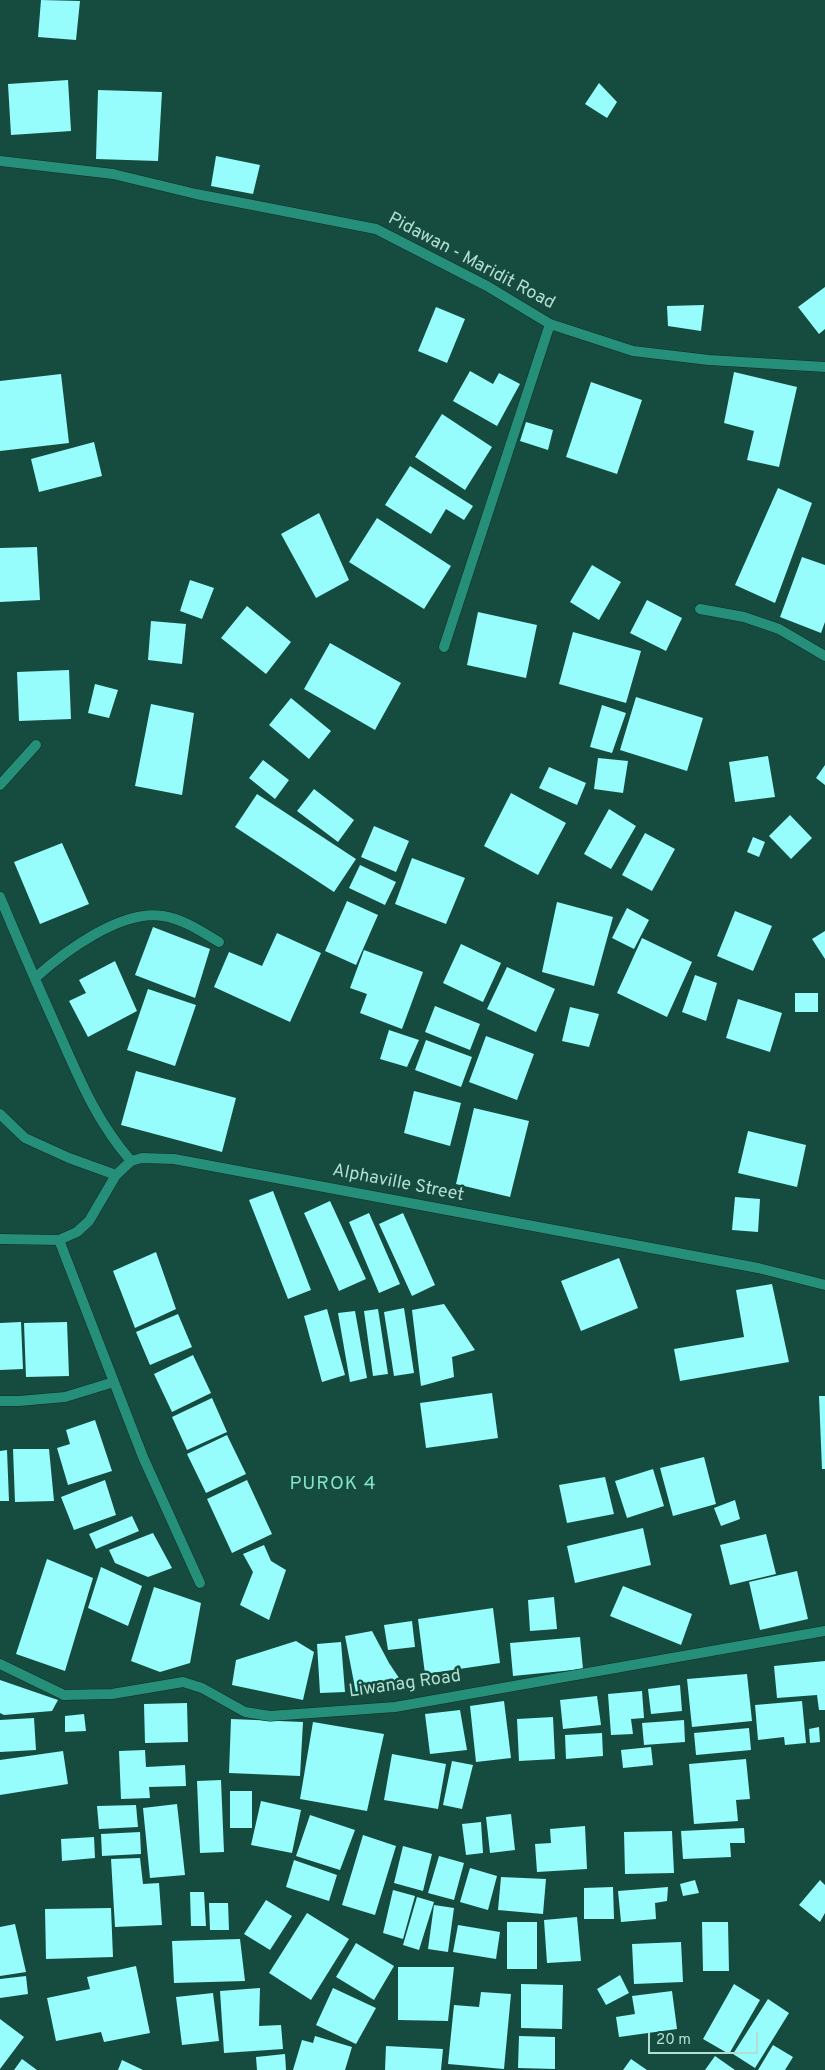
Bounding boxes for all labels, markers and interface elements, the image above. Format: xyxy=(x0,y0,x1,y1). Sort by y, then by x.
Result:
street label: Pidawan - Maridit Road xyxy=(384,209,558,315)
street label: Alphaville Street xyxy=(330,1161,466,1207)
district label: PUROK 4 xyxy=(289,1474,377,1496)
street label: Liwanag Road xyxy=(348,1666,462,1704)
scale bar xyxy=(650,2022,760,2054)
text: 20 m xyxy=(656,2031,691,2050)

